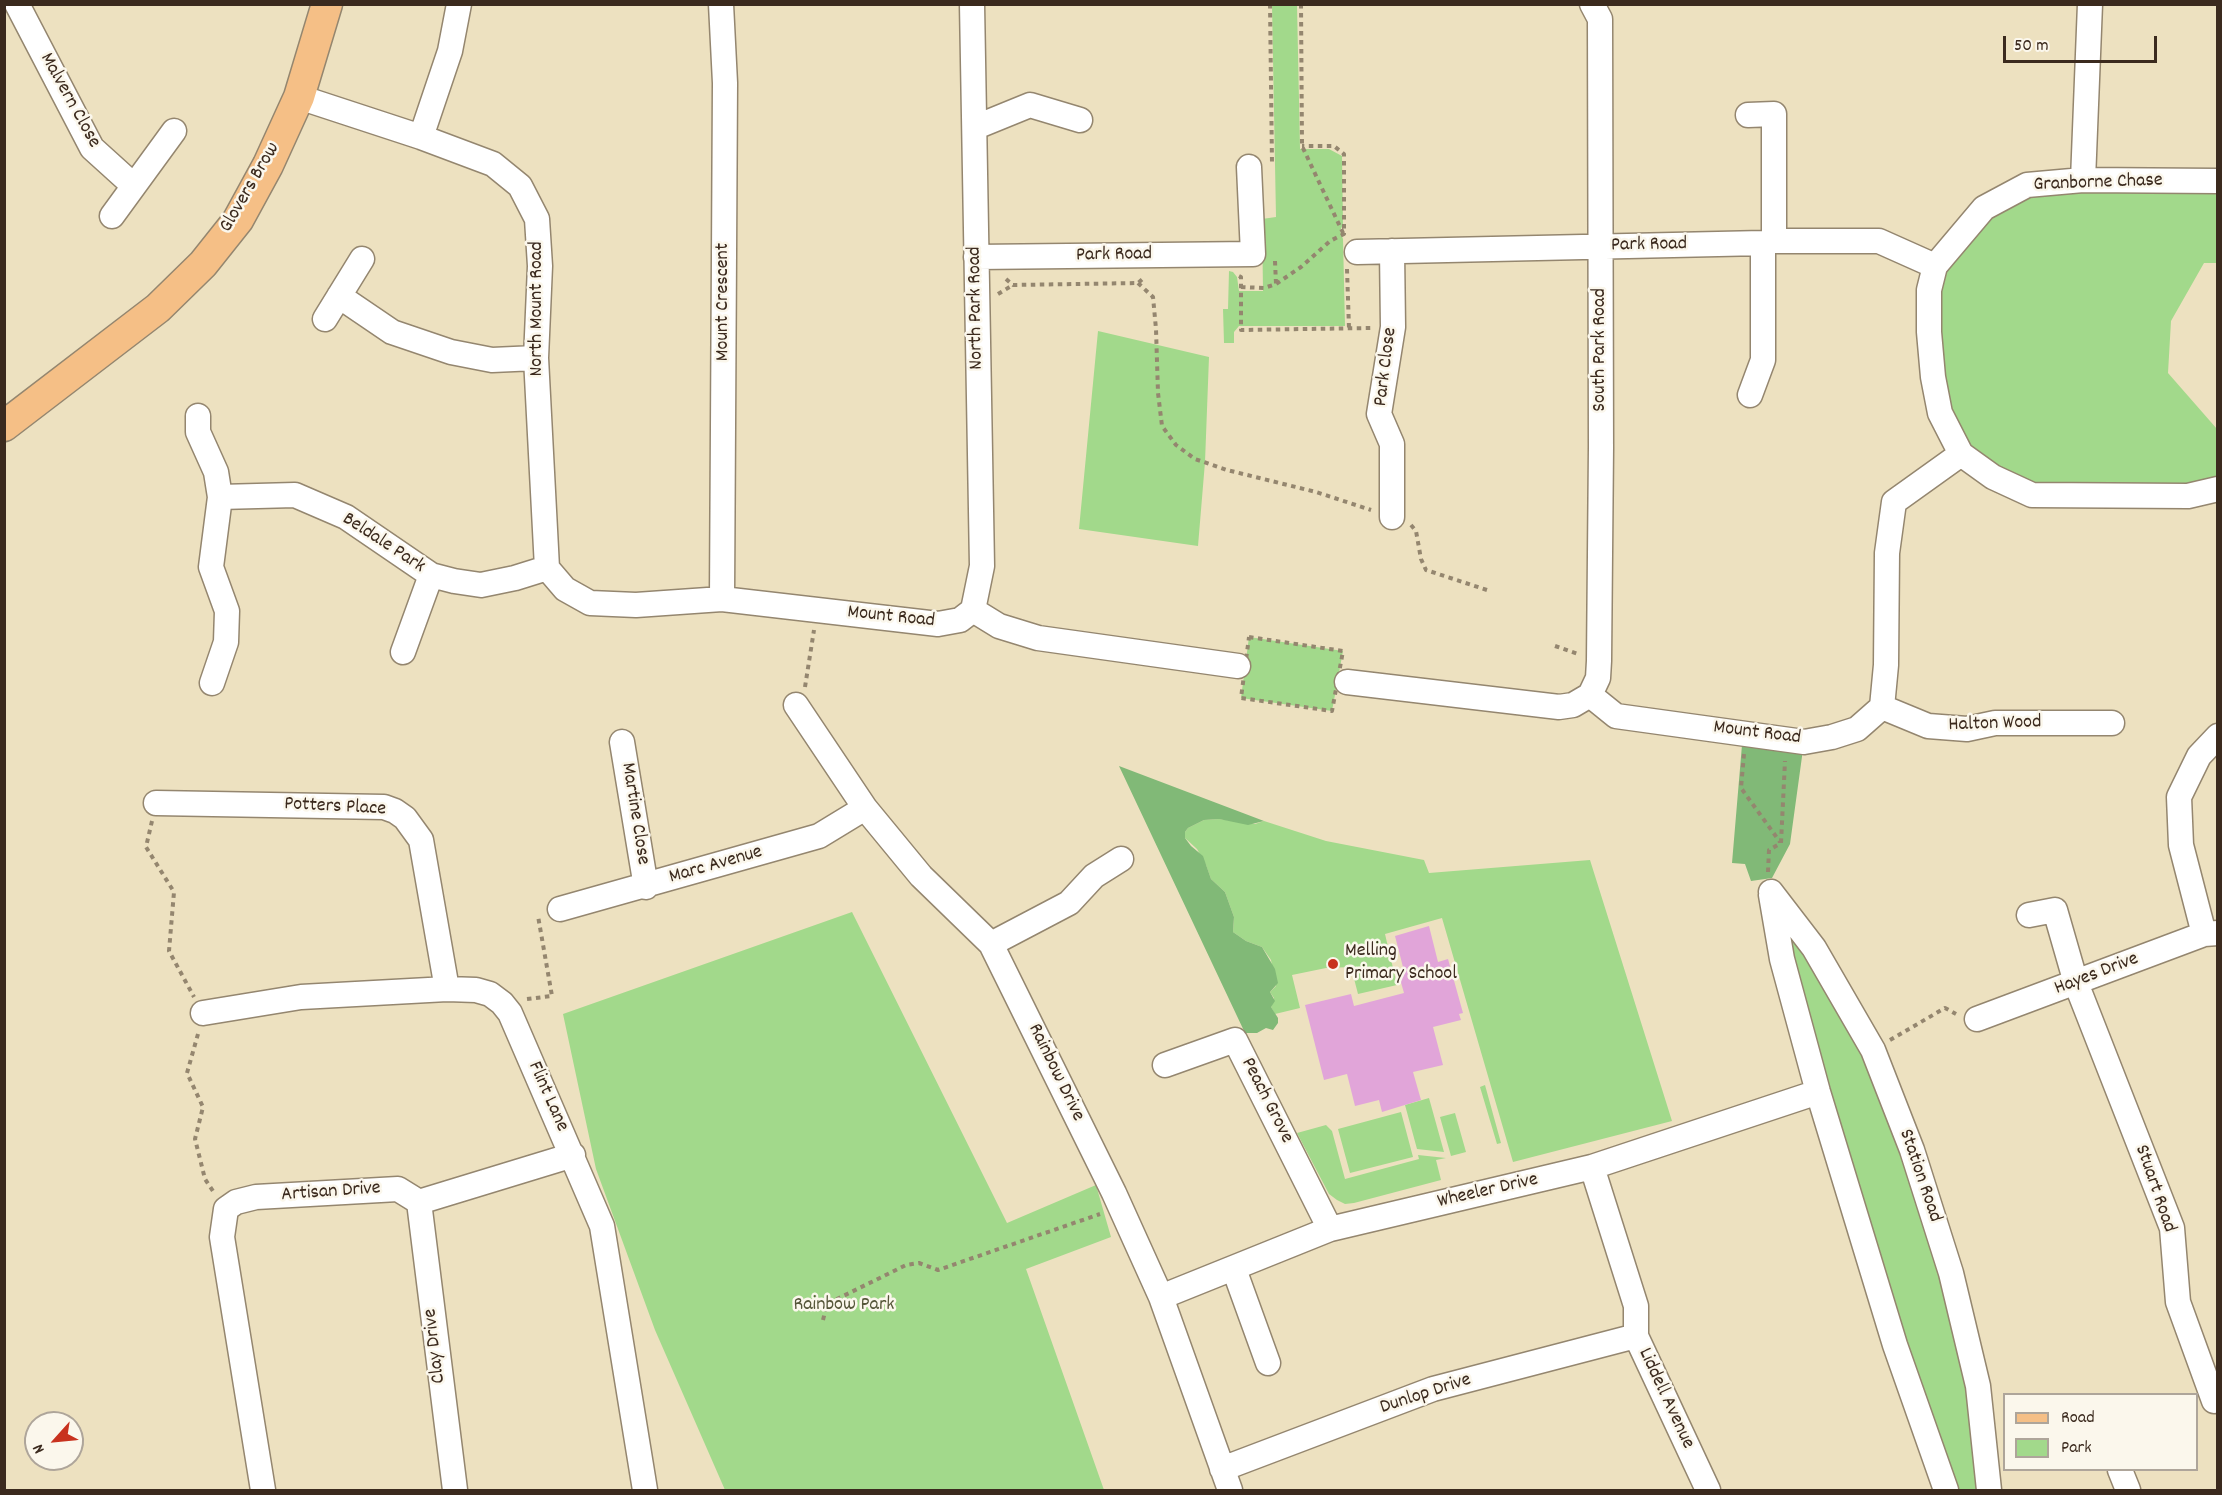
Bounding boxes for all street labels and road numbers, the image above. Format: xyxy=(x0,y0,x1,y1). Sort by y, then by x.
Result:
street label: Malvern Close xyxy=(33,49,105,153)
street label: Glovers Brow xyxy=(216,139,286,237)
street label: Granborne Chase xyxy=(2033,170,2163,198)
street label: Park Road xyxy=(1611,233,1687,259)
street label: North Mount Road xyxy=(526,241,550,377)
street label: Mount Crescent xyxy=(712,243,736,361)
street label: Park Road xyxy=(1076,243,1152,269)
street label: North Park Road xyxy=(964,246,990,370)
street label: South Park Road xyxy=(1589,288,1613,412)
street label: Park Close xyxy=(1370,326,1404,408)
street label: Beldale Park xyxy=(337,508,429,580)
street label: Mount Road xyxy=(846,601,936,635)
street label: Halton Wood xyxy=(1948,711,2042,739)
street label: Mount Road xyxy=(1712,717,1802,751)
street label: Martine Close xyxy=(614,761,654,867)
street label: Potters Place xyxy=(283,793,387,823)
street label: Marc Avenue xyxy=(667,841,765,891)
street label: Hayes Drive xyxy=(2052,948,2142,1002)
street label: Rainbow Drive xyxy=(1021,1020,1089,1126)
street label: Peach Grove xyxy=(1234,1054,1298,1148)
street label: Flint Lane xyxy=(521,1058,573,1136)
street label: Station Road xyxy=(1892,1126,1946,1226)
street label: Stuart Road xyxy=(2128,1142,2180,1236)
street label: Wheeler Drive xyxy=(1435,1169,1541,1215)
street label: Artisan Drive xyxy=(281,1178,381,1208)
street label: Clay Drive xyxy=(420,1307,452,1385)
street label: Liddell Avenue xyxy=(1631,1345,1699,1453)
street label: Dunlop Drive xyxy=(1378,1369,1474,1421)

